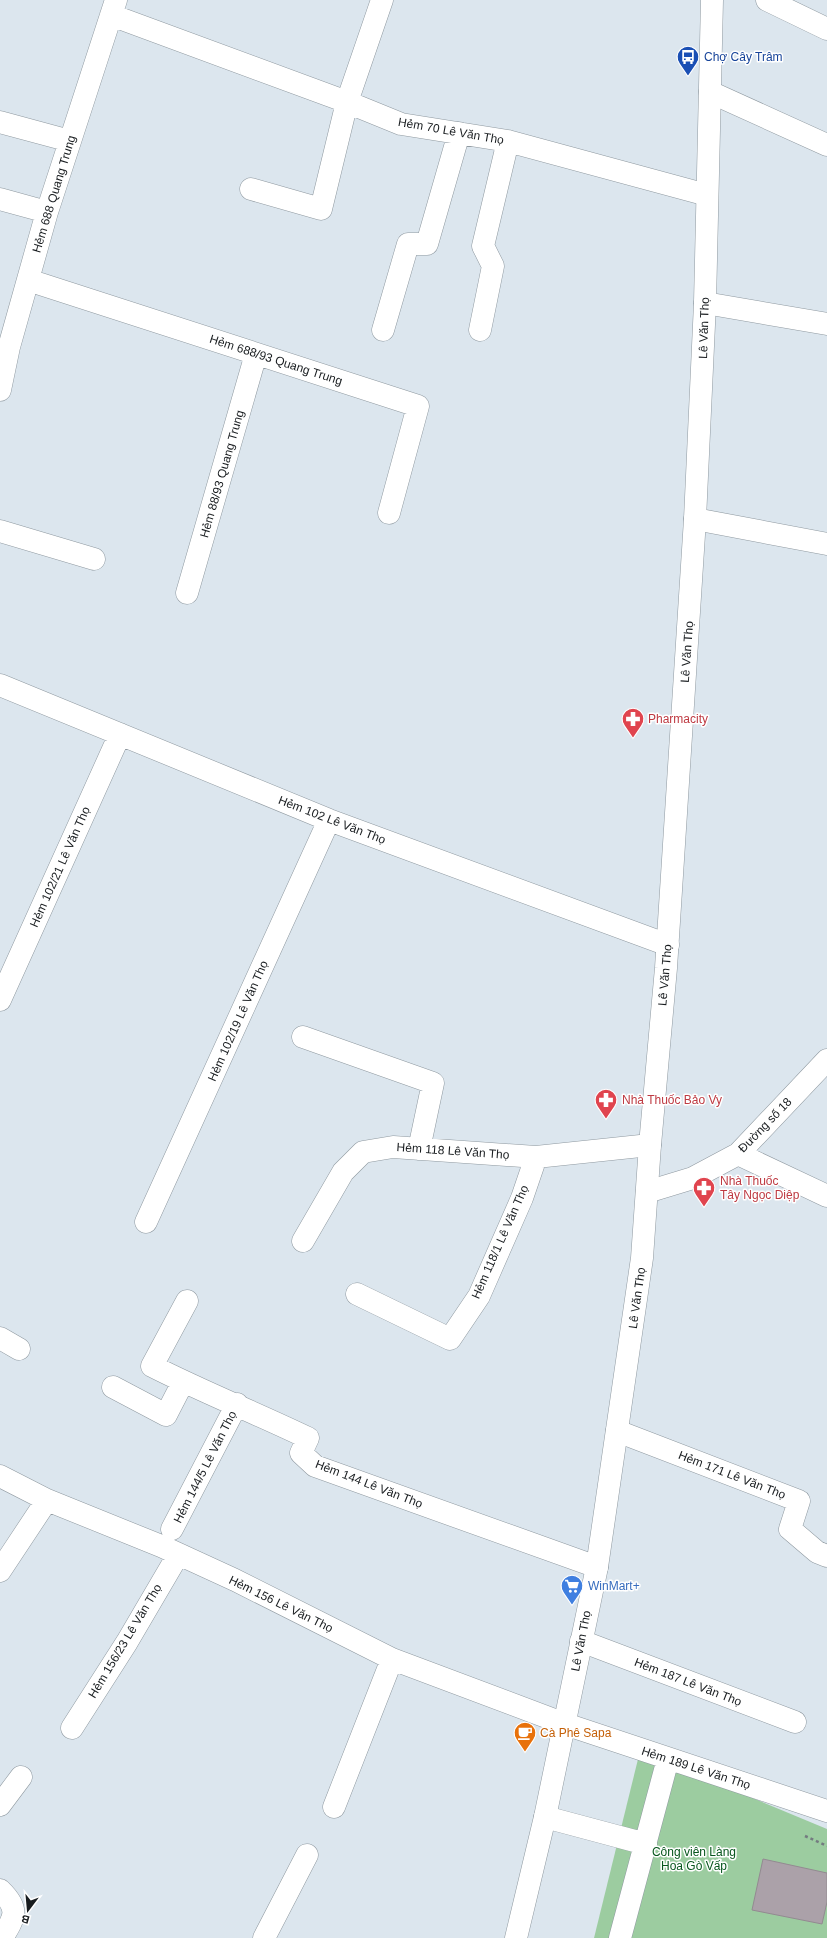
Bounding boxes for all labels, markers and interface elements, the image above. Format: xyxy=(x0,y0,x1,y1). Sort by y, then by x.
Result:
bus stop icon: Chợ Cây Trâm xyxy=(675,44,701,77)
place label: Chợ Cây Trâm xyxy=(704,50,783,64)
street label: Hẻm 70 Lê Văn Thọ xyxy=(397,115,505,147)
street label: Hẻm 688 Quang Trung xyxy=(29,134,79,254)
street label: Lê Văn Thọ xyxy=(696,297,712,359)
street label: Hẻm 688/93 Quang Trung xyxy=(208,332,344,388)
street label: Hẻm 88/93 Quang Trung xyxy=(197,409,247,539)
street label: Lê Văn Thọ xyxy=(678,620,696,683)
pharmacy icon: Pharmacity xyxy=(620,706,646,739)
place label: Pharmacity xyxy=(648,712,708,726)
street label: Hẻm 102 Lê Văn Thọ xyxy=(276,793,388,847)
street label: Hẻm 102/21 Lê Văn Thọ xyxy=(27,804,93,929)
street label: Lê Văn Thọ xyxy=(655,943,675,1006)
street label: Hẻm 102/19 Lê Văn Thọ xyxy=(205,958,271,1083)
pharmacy icon: Nhà Thuốc Bảo Vy xyxy=(593,1087,619,1120)
place label: Nhà Thuốc Bảo Vy xyxy=(622,1093,722,1107)
street label: Đường số 18 xyxy=(735,1095,795,1155)
street label: Hẻm 118 Lê Văn Thọ xyxy=(396,1140,510,1162)
place label: Nhà Thuốc Tây Ngọc Diệp xyxy=(720,1174,800,1202)
pharmacy icon: Nhà Thuốc Tây Ngọc Diệp xyxy=(691,1175,717,1208)
street label: Hẻm 118/1 Lê Văn Thọ xyxy=(469,1183,532,1301)
street label: Lê Văn Thọ xyxy=(626,1266,648,1330)
street label: Hẻm 144/5 Lê Văn Thọ xyxy=(171,1408,239,1525)
street label: Hẻm 171 Lê Văn Thọ xyxy=(676,1448,788,1502)
street label: Hẻm 144 Lê Văn Thọ xyxy=(313,1457,425,1511)
street label: Hẻm 156 Lê Văn Thọ xyxy=(227,1573,336,1635)
supermarket icon: WinMart+ xyxy=(559,1573,585,1606)
place label: WinMart+ xyxy=(588,1579,640,1593)
street label: Hẻm 156/23 Lê Văn Thọ xyxy=(85,1581,165,1701)
street label: Lê Văn Thọ xyxy=(568,1609,594,1673)
street label: Hẻm 187 Lê Văn Thọ xyxy=(632,1655,744,1709)
cafe icon: Cà Phê Sapa xyxy=(512,1720,538,1753)
place label: Cà Phê Sapa xyxy=(540,1726,612,1740)
street label: Hẻm 189 Lê Văn Thọ xyxy=(640,1744,753,1792)
park label: Công viên Làng Hoa Gò Vấp xyxy=(652,1845,736,1873)
north arrow xyxy=(8,1890,48,1930)
text: B xyxy=(20,1913,31,1926)

